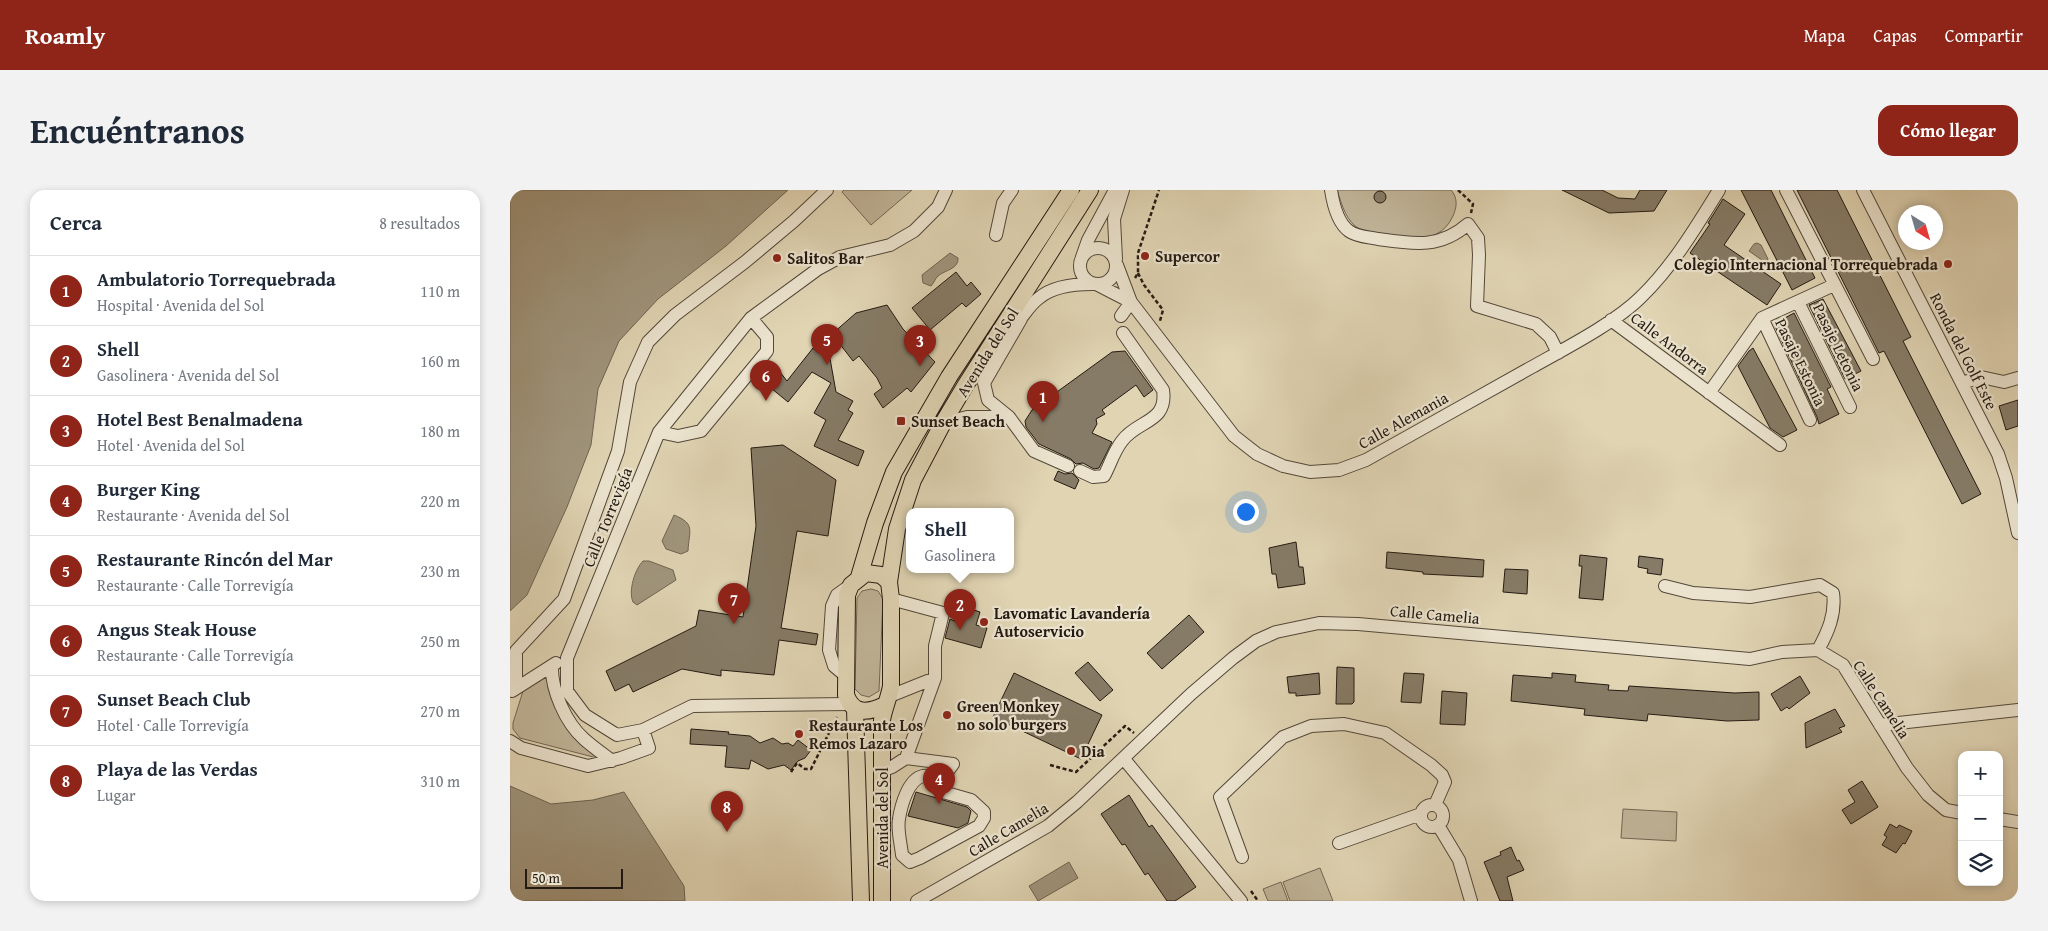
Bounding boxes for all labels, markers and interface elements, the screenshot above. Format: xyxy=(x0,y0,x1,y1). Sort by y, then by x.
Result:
text: Roamly xyxy=(25,18,105,53)
text: Mapa xyxy=(1804,22,1845,49)
text: Capas xyxy=(1873,22,1917,49)
text: Compartir xyxy=(1945,22,2023,49)
text: Encuéntranos xyxy=(30,105,245,156)
button: Cómo llegar xyxy=(1878,105,2018,156)
north arrow xyxy=(1898,205,1943,250)
text: Cerca xyxy=(50,207,102,238)
text: 8 resultados xyxy=(379,211,460,235)
place label: Supercor xyxy=(1155,244,1221,268)
place label: Salitos Bar xyxy=(787,246,865,270)
marker: Supercor xyxy=(1139,250,1151,262)
marker: Salitos Bar xyxy=(771,252,783,264)
place label: Colegio Internacional Torrequebrada xyxy=(1674,252,1939,276)
marker: Colegio Internacional Torrequebrada xyxy=(1942,258,1954,270)
text: Ambulatorio Torrequebrada xyxy=(97,265,336,293)
text: 1 xyxy=(62,279,70,303)
text: 110 m xyxy=(420,279,460,303)
street label: Ronda del Golf Este xyxy=(1924,288,2004,414)
text: Hospital · Avenida del Sol xyxy=(97,293,264,317)
street label: Pasaje Letonia xyxy=(1807,299,1871,396)
street label: Avenida del Sol xyxy=(950,302,1024,401)
street label: Calle Andorra xyxy=(1626,306,1714,381)
street label: Pasaje Estonia xyxy=(1769,314,1833,410)
pin: 5 xyxy=(811,324,843,365)
pin: 3 xyxy=(904,325,936,366)
text: Shell xyxy=(97,335,139,363)
text: 2 xyxy=(62,349,70,373)
text: 160 m xyxy=(420,349,460,373)
pin: 6 xyxy=(750,360,782,401)
text: Gasolinera · Avenida del Sol xyxy=(97,363,279,387)
pin: 1 xyxy=(1027,381,1059,422)
street label: Calle Alemania xyxy=(1354,385,1453,455)
text: Hotel Best Benalmadena xyxy=(97,405,303,433)
place label: Sunset Beach xyxy=(911,409,1005,433)
marker: Sunset Beach xyxy=(895,415,907,427)
text: 3 xyxy=(62,419,70,443)
text: 180 m xyxy=(420,419,460,443)
text: Hotel · Avenida del Sol xyxy=(97,433,245,457)
street label: Calle Torrevigía xyxy=(576,463,638,571)
text: Burger King xyxy=(97,475,200,503)
text: 4 xyxy=(62,489,70,513)
text: 220 m xyxy=(420,489,460,513)
your location xyxy=(1233,499,1259,525)
text: Restaurante · Avenida del Sol xyxy=(97,503,289,527)
popup xyxy=(906,508,1014,573)
text: Shell xyxy=(925,515,967,543)
text: Gasolinera xyxy=(925,543,995,567)
text: Restaurante Rincón del Mar xyxy=(97,545,333,573)
text: 5 xyxy=(62,559,70,583)
text: 230 m xyxy=(420,559,460,583)
text: Restaurante · Calle Torrevigía xyxy=(97,573,294,597)
pin: 7 xyxy=(718,583,750,624)
pin: 2 xyxy=(944,589,976,630)
street label: Calle Camelia xyxy=(1389,598,1481,630)
place label: Lavomatic Lavandería Autoservicio xyxy=(994,601,1151,643)
text: Angus Steak House xyxy=(97,615,257,643)
marker: Lavomatic Lavandería Autoservicio xyxy=(978,616,990,628)
text: 6 xyxy=(62,629,70,653)
text: 250 m xyxy=(420,629,460,653)
text: Restaurante · Calle Torrevigía xyxy=(97,643,294,667)
street label: Calle Camelia xyxy=(1848,655,1917,743)
text: Sunset Beach Club xyxy=(97,685,251,713)
place label: Green Monkey no solo burgers xyxy=(957,694,1067,736)
text: 7 xyxy=(62,699,70,723)
text: 270 m xyxy=(420,699,460,723)
marker: Green Monkey no solo burgers xyxy=(941,709,953,721)
text: Hotel · Calle Torrevigía xyxy=(97,713,249,737)
place label: Restaurante Los Remos Lazaro xyxy=(809,713,923,755)
marker: Restaurante Los Remos Lazaro xyxy=(793,728,805,740)
place label: Dia xyxy=(1081,739,1105,763)
marker: Dia xyxy=(1065,745,1077,757)
map controls xyxy=(1958,751,2003,886)
button: + xyxy=(1958,751,2003,796)
text: Playa de las Verdas xyxy=(97,755,258,783)
pin: 4 xyxy=(923,763,955,804)
street label: Avenida del Sol xyxy=(870,767,894,869)
text: 8 xyxy=(62,769,70,793)
text: 310 m xyxy=(420,769,460,793)
text: Lugar xyxy=(97,783,136,807)
pin: 8 xyxy=(711,791,743,832)
street label: Calle Camelia xyxy=(963,795,1053,862)
button: − xyxy=(1958,796,2003,841)
button: layers xyxy=(1958,841,2003,886)
scale bar xyxy=(525,866,622,889)
text: 50 m xyxy=(532,868,560,888)

